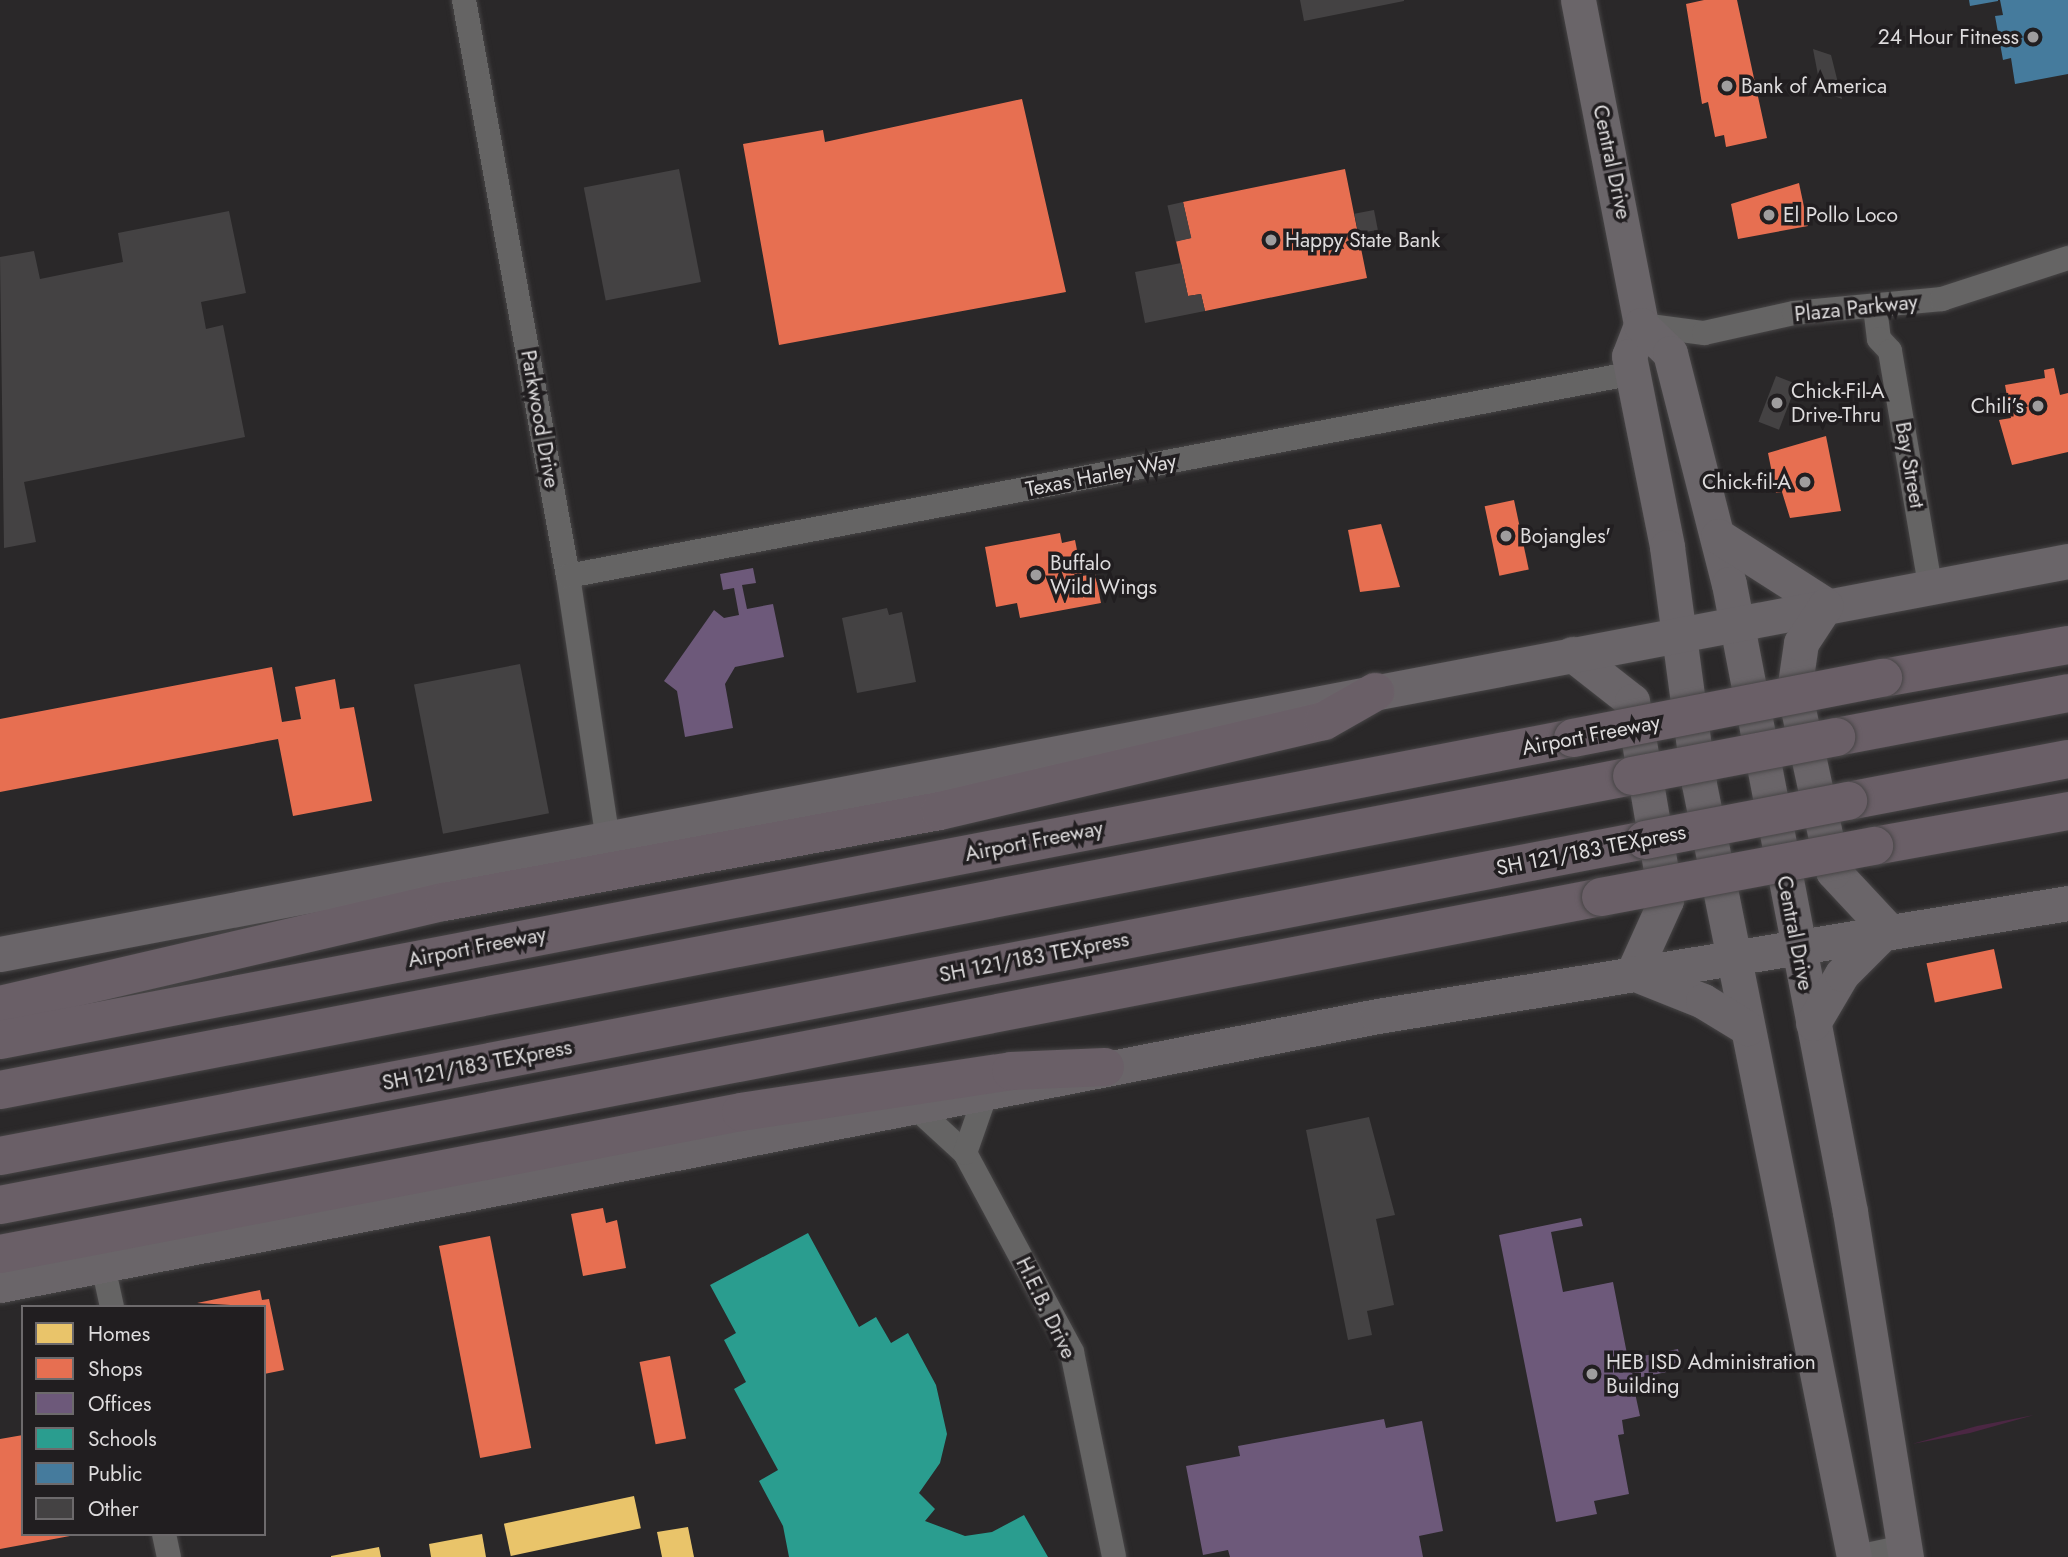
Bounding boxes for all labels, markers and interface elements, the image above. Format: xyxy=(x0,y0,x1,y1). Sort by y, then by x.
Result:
place label: 24 Hour Fitness xyxy=(1878,24,2019,50)
marker: 24 Hour Fitness xyxy=(2025,29,2041,45)
place label: Bank of America xyxy=(1741,73,1887,99)
marker: Bank of America xyxy=(1719,78,1735,94)
street label: Central Drive xyxy=(1588,102,1636,222)
place label: El Pollo Loco xyxy=(1783,202,1898,228)
marker: El Pollo Loco xyxy=(1761,207,1777,223)
place label: Happy State Bank xyxy=(1285,227,1440,253)
marker: Happy State Bank xyxy=(1263,232,1279,248)
street label: Plaza Parkway xyxy=(1793,289,1919,327)
street label: Parkwood Drive xyxy=(515,348,565,490)
place label: Chick-Fil-A Drive-Thru xyxy=(1791,378,1885,428)
place label: Chili’s xyxy=(1971,393,2024,419)
marker: Chick-Fil-A Drive-Thru xyxy=(1769,395,1785,411)
marker: Chili’s xyxy=(2030,398,2046,414)
street label: Bay Street xyxy=(1890,420,1930,510)
street label: Texas Harley Way xyxy=(1024,448,1178,502)
place label: Chick-fil-A xyxy=(1702,469,1791,495)
marker: Chick-fil-A xyxy=(1797,474,1813,490)
place label: Bojangles' xyxy=(1520,523,1611,549)
marker: Bojangles' xyxy=(1498,528,1514,544)
place label: Buffalo Wild Wings xyxy=(1050,550,1157,600)
marker: Buffalo Wild Wings xyxy=(1028,567,1044,583)
street label: Airport Freeway xyxy=(1520,709,1662,761)
street label: Airport Freeway xyxy=(963,815,1105,867)
street label: SH 121/183 TEXpress xyxy=(1494,819,1688,881)
street label: Central Drive xyxy=(1772,873,1818,993)
street label: Airport Freeway xyxy=(406,921,548,973)
street label: SH 121/183 TEXpress xyxy=(937,926,1131,988)
street label: SH 121/183 TEXpress xyxy=(380,1034,574,1096)
street label: H.E.B. Drive xyxy=(1011,1253,1081,1363)
legend xyxy=(21,1305,266,1536)
text: Homes xyxy=(88,1319,150,1349)
place label: HEB ISD Administration Building xyxy=(1606,1349,1816,1399)
text: Shops xyxy=(88,1354,142,1384)
marker: HEB ISD Administration Building xyxy=(1584,1366,1600,1382)
text: Offices xyxy=(88,1389,151,1419)
text: Schools xyxy=(88,1424,157,1454)
text: Public xyxy=(88,1459,142,1489)
text: Other xyxy=(88,1494,139,1524)

